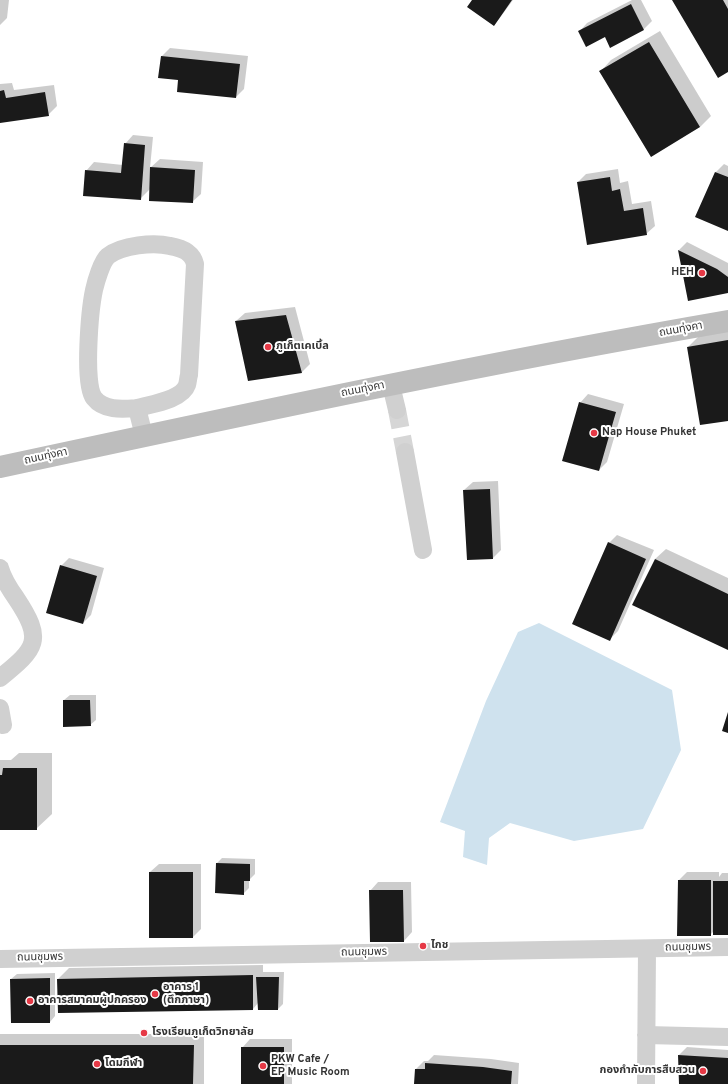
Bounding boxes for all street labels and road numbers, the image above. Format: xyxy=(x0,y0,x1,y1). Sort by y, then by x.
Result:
street label: ถนนทุ่งคา xyxy=(658,320,704,340)
street label: ถนนทุ่งคา xyxy=(340,379,386,401)
street label: ถนนทุ่งคา xyxy=(23,446,69,468)
street label: ถนนชุมพร xyxy=(665,941,711,955)
street label: ถนนชุมพร xyxy=(341,946,387,960)
street label: ถนนชุมพร xyxy=(17,951,63,965)

